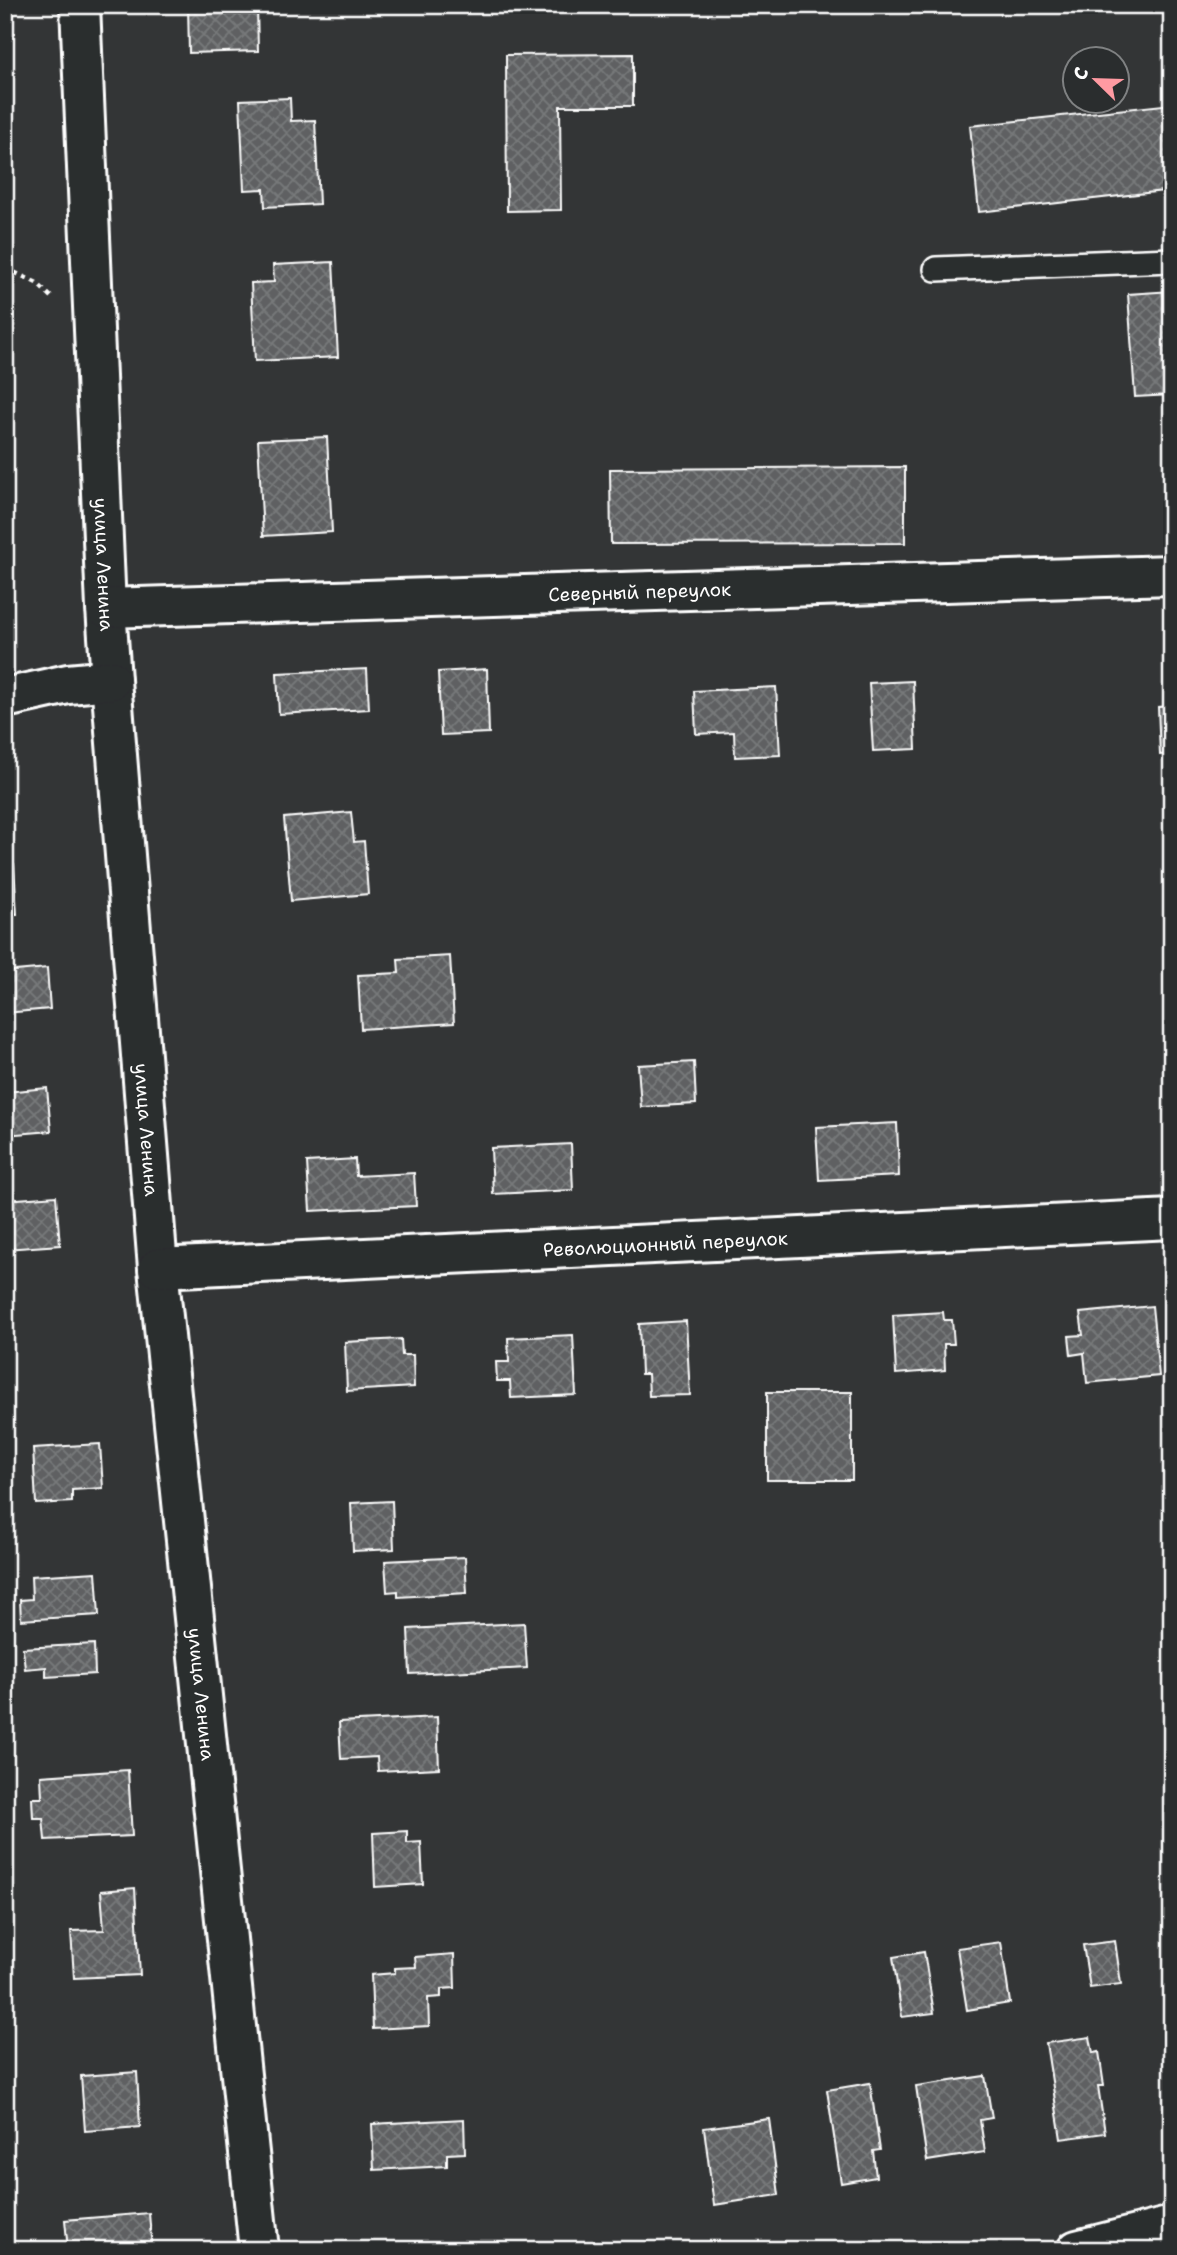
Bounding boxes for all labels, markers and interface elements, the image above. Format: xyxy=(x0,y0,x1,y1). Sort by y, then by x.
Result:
north arrow xyxy=(1062,46,1132,116)
text: С xyxy=(1067,63,1095,84)
street label: улица Ленина xyxy=(88,497,120,632)
street label: Северный переулок xyxy=(548,577,732,607)
street label: улица Ленина xyxy=(129,1062,164,1198)
street label: Революционный переулок xyxy=(542,1226,788,1262)
street label: улица Ленина xyxy=(182,1627,221,1762)

